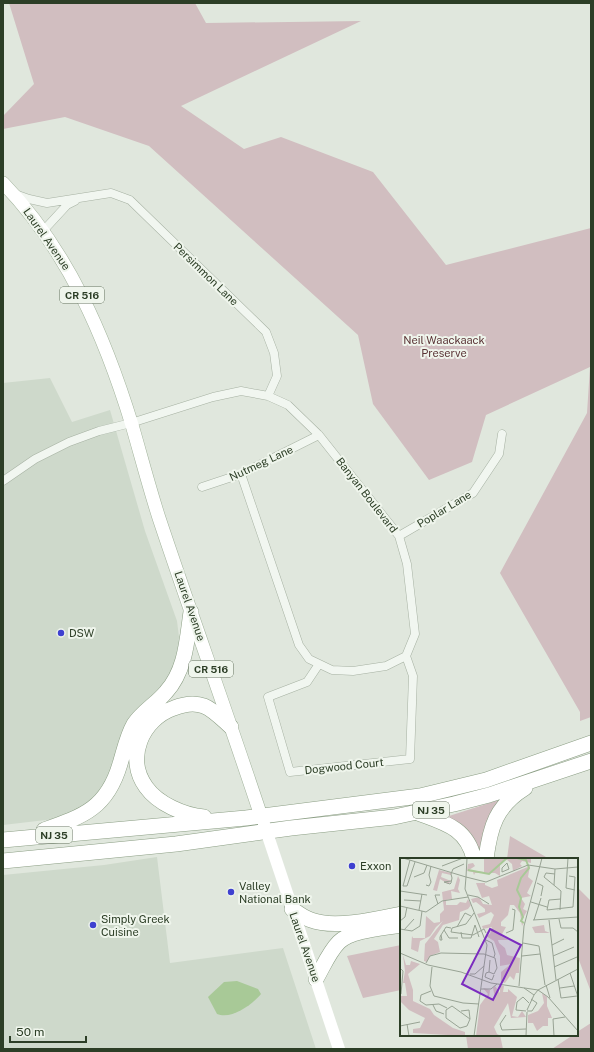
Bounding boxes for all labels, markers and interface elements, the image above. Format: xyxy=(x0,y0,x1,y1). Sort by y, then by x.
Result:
street label: Laurel Avenue xyxy=(21,206,73,272)
street label: Persimmon Lane xyxy=(171,240,241,308)
road number: CR 516 xyxy=(60,287,104,303)
park label: Neil Waackaack Preserve xyxy=(403,334,485,359)
street label: Nutmeg Lane xyxy=(227,443,295,483)
street label: Banyan Boulevard xyxy=(334,455,400,535)
street label: Poplar Lane xyxy=(415,488,473,530)
street label: Laurel Avenue xyxy=(172,570,208,642)
place label: DSW xyxy=(69,627,95,639)
marker: DSW xyxy=(56,628,66,638)
road number: CR 516 xyxy=(189,661,233,677)
street label: Dogwood Court xyxy=(304,756,384,776)
road number: NJ 35 xyxy=(413,802,449,818)
road number: NJ 35 xyxy=(36,827,72,843)
inset map xyxy=(400,858,578,1036)
place label: Exxon xyxy=(360,860,391,872)
marker: Exxon xyxy=(347,861,357,871)
place label: Valley National Bank xyxy=(239,880,311,905)
marker: Valley National Bank xyxy=(226,887,236,897)
street label: Laurel Avenue xyxy=(287,911,323,983)
place label: Simply Greek Cuisine xyxy=(101,913,170,938)
marker: Simply Greek Cuisine xyxy=(88,920,98,930)
scale bar xyxy=(10,1018,86,1044)
text: 50 m xyxy=(16,1025,44,1039)

